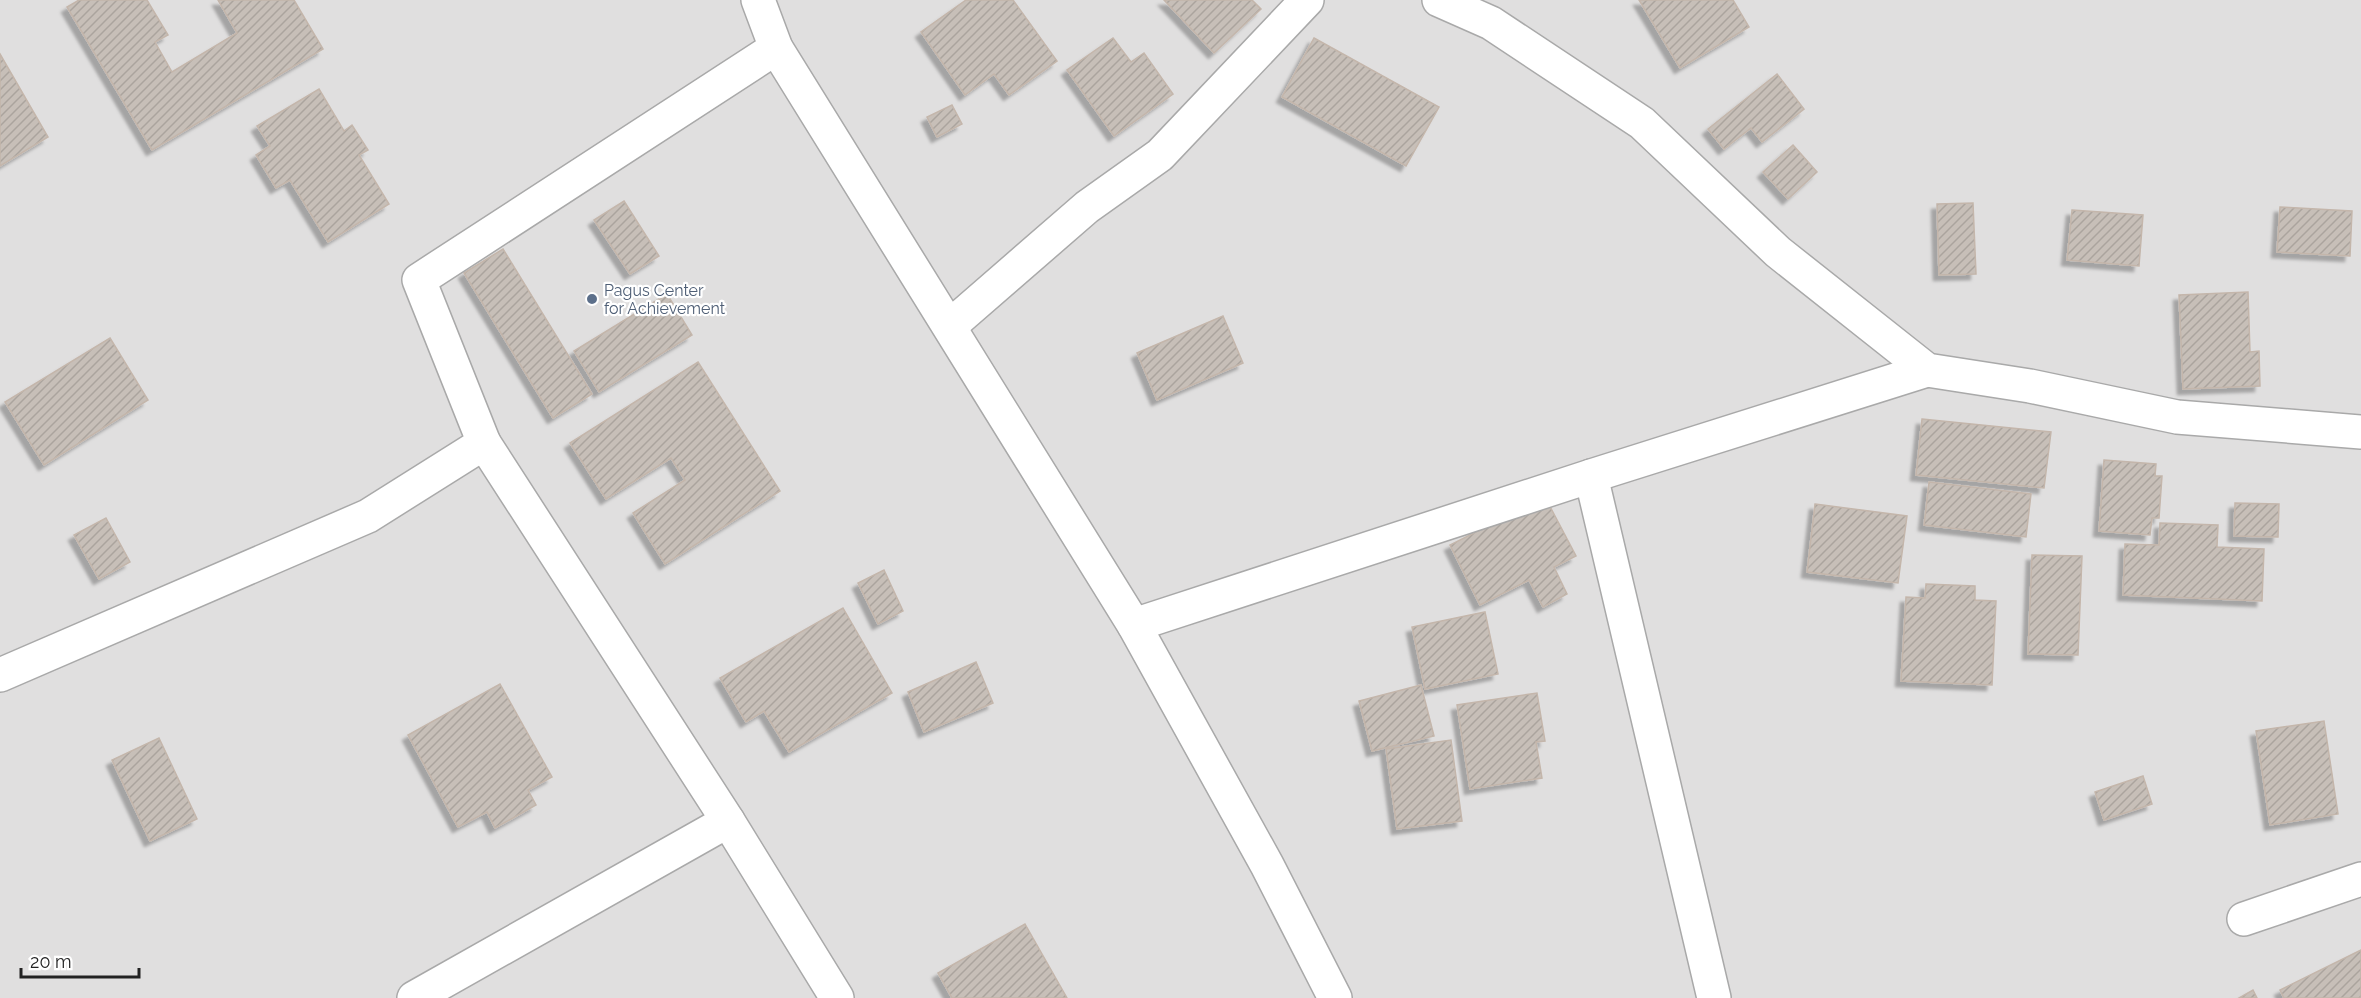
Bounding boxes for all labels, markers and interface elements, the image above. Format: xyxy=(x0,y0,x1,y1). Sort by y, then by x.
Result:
place label: Pagus Center for Achievement xyxy=(604,281,726,318)
marker: Pagus Center for Achievement xyxy=(585,292,599,306)
scale bar xyxy=(21,941,140,979)
text: 20 m xyxy=(30,951,72,972)

